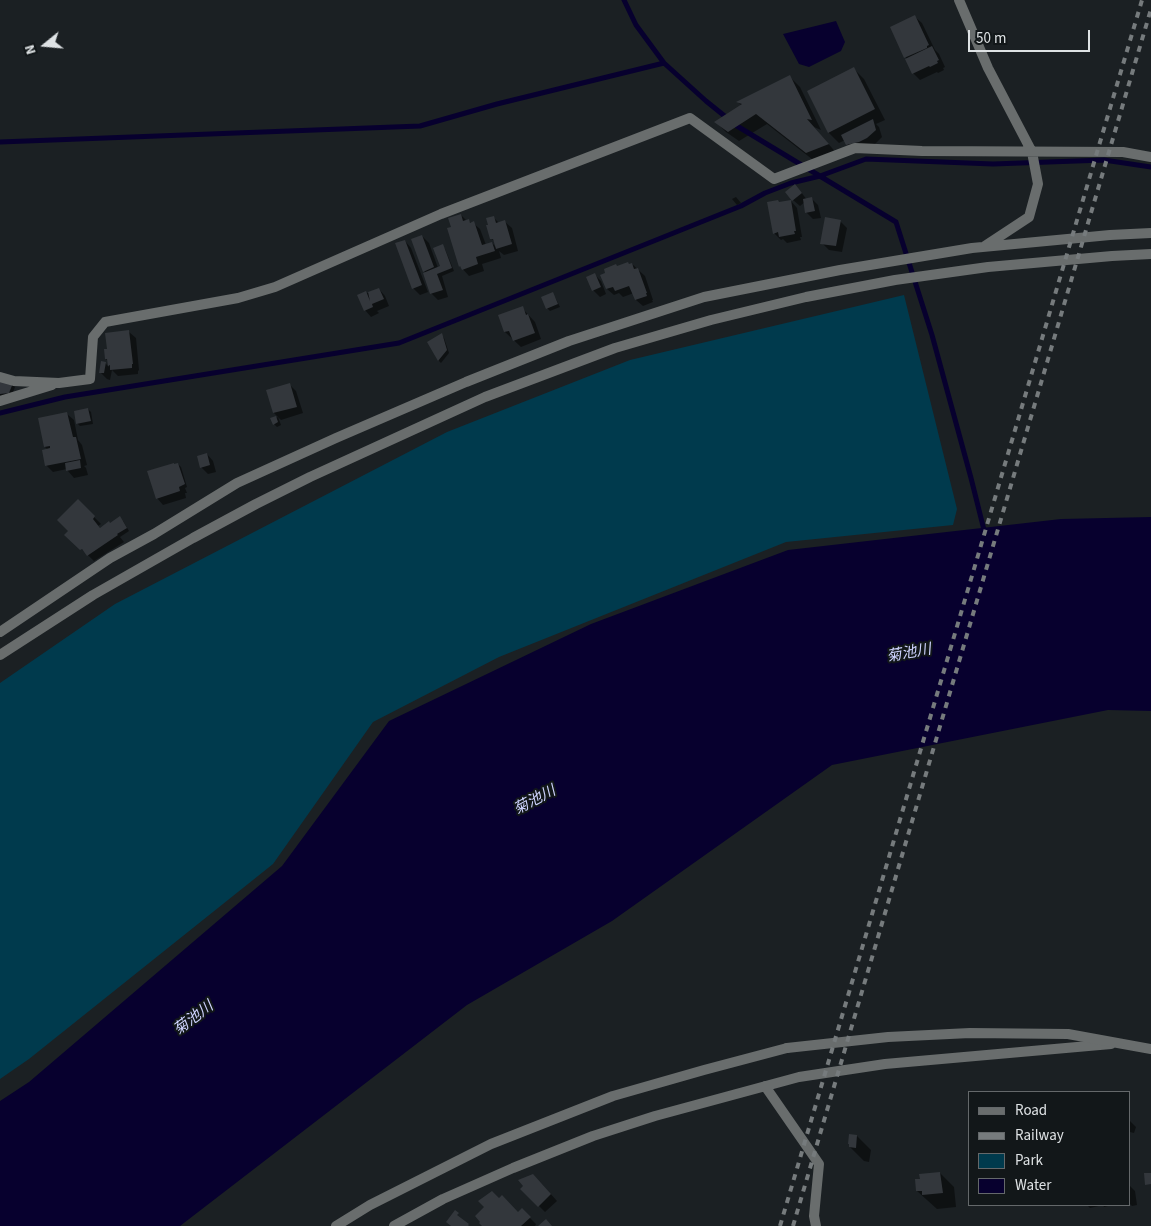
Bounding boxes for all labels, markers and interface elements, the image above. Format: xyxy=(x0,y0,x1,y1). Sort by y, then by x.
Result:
north arrow xyxy=(20,20,70,70)
scale bar xyxy=(971,20,1094,52)
text: 50 m xyxy=(976,28,1006,49)
text: N xyxy=(20,42,42,57)
water label: 菊池川 xyxy=(885,641,933,667)
water label: 菊池川 xyxy=(511,782,559,820)
water label: 菊池川 xyxy=(171,998,217,1040)
legend xyxy=(968,1091,1131,1206)
text: Road xyxy=(1015,1100,1047,1121)
text: Railway xyxy=(1015,1125,1064,1146)
text: Park xyxy=(1015,1150,1043,1171)
text: Water xyxy=(1015,1175,1051,1196)

